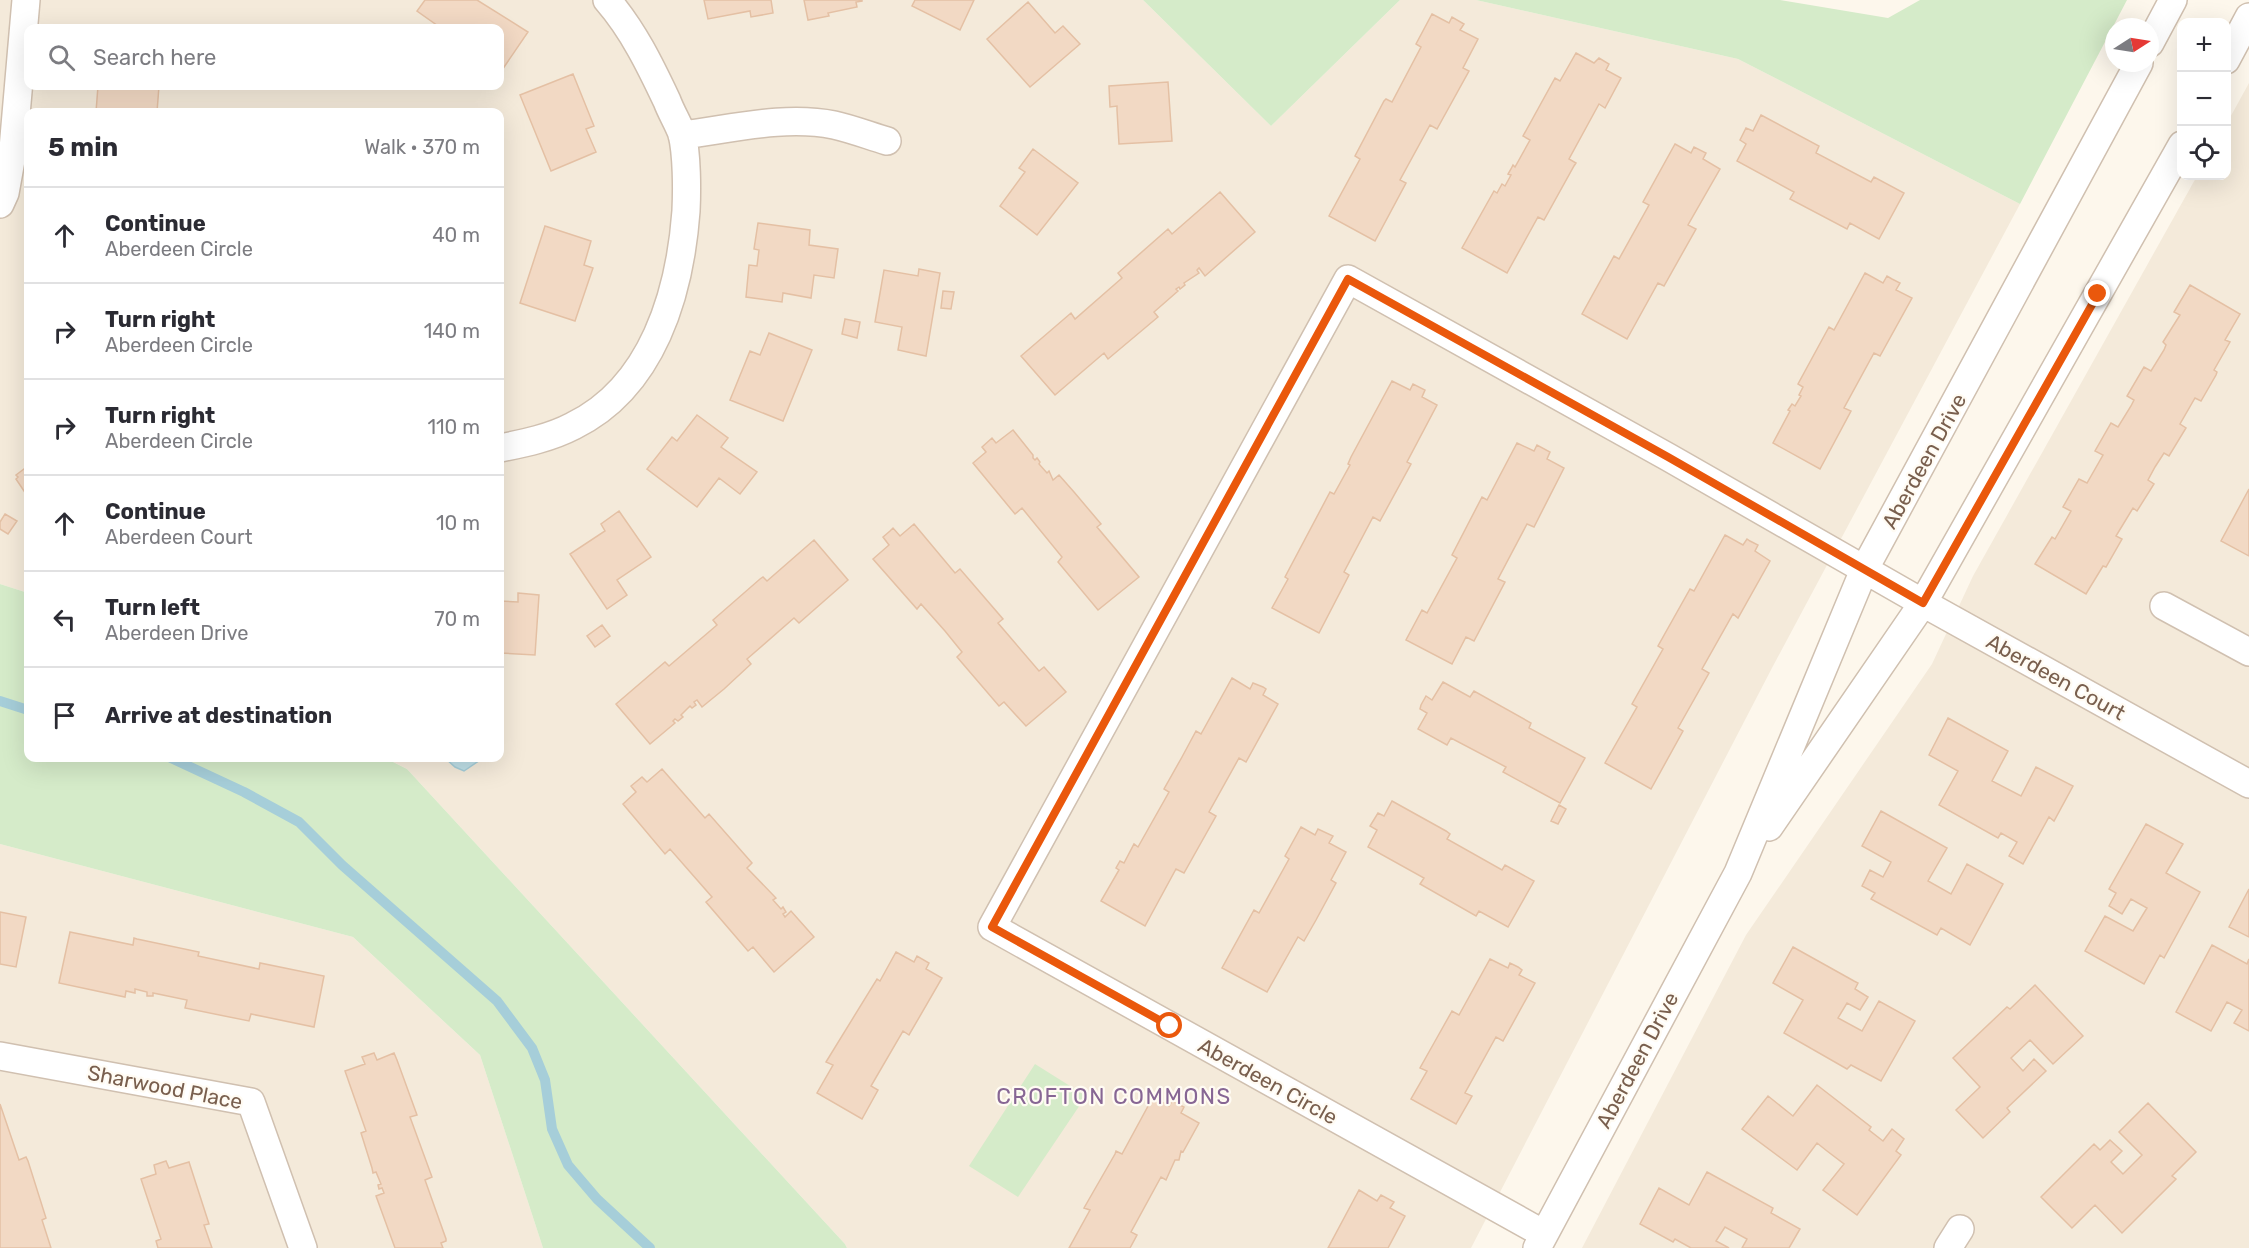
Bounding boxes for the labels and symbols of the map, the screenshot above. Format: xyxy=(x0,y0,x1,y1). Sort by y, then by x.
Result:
north arrow xyxy=(2105,18,2159,72)
route end xyxy=(2084,280,2110,306)
street label: Aberdeen Drive xyxy=(1877,389,1971,533)
street label: Aberdeen Court xyxy=(1982,629,2130,725)
street label: Aberdeen Drive xyxy=(1591,988,1683,1132)
route start xyxy=(1156,1012,1182,1038)
street label: Aberdeen Circle xyxy=(1194,1032,1342,1130)
street label: Sharwood Place xyxy=(85,1060,245,1114)
district label: CROFTON COMMONS xyxy=(996,1083,1232,1110)

